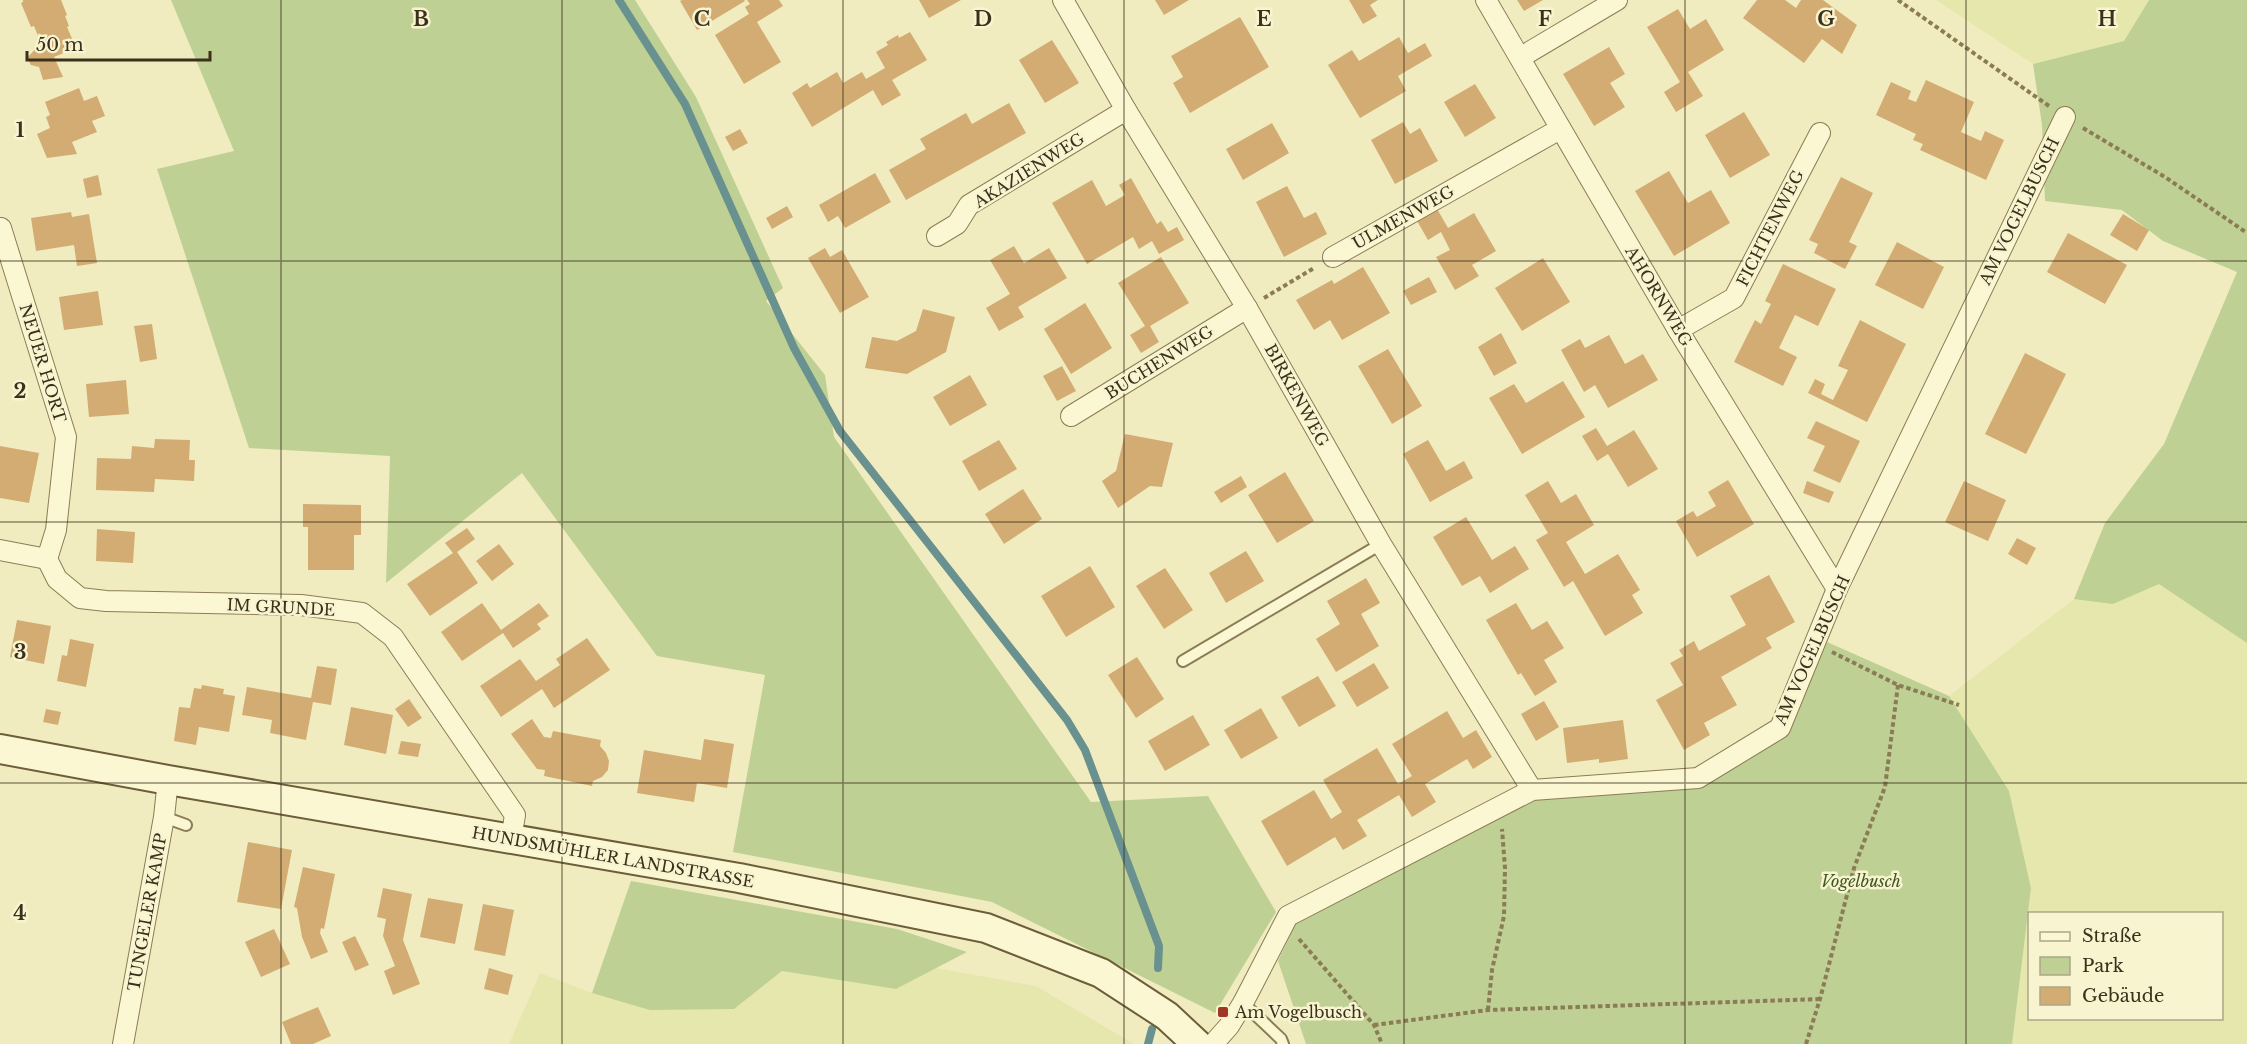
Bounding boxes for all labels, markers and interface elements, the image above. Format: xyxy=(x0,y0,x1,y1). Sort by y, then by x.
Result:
text: B xyxy=(413,7,429,31)
text: C xyxy=(694,7,710,31)
text: D xyxy=(974,7,992,31)
text: E xyxy=(1256,7,1272,31)
text: F xyxy=(1538,7,1552,31)
text: G xyxy=(1817,7,1835,31)
text: H xyxy=(2098,7,2117,31)
scale bar xyxy=(27,24,210,62)
text: 50 m xyxy=(36,34,84,56)
text: 1 xyxy=(16,118,25,142)
street label: AKAZIENWEG xyxy=(969,128,1088,213)
street label: AM VOGELBUSCH xyxy=(1974,134,2064,289)
street label: FICHTENWEG xyxy=(1732,166,1808,290)
street label: ULMENWEG xyxy=(1349,181,1457,253)
street label: AHORNWEG xyxy=(1621,241,1697,350)
street label: NEUER HORT xyxy=(15,301,71,425)
street label: BUCHENWEG xyxy=(1101,321,1217,403)
street label: BIRKENWEG xyxy=(1261,340,1333,450)
text: 2 xyxy=(13,379,27,403)
street label: AM VOGELBUSCH xyxy=(1770,572,1854,729)
street label: IM GRUNDE xyxy=(226,594,336,620)
text: 3 xyxy=(14,640,26,664)
street label: HUNDSMÜHLER LANDSTRASSE xyxy=(470,822,756,892)
street label: TUNGELER KAMP xyxy=(123,832,171,992)
park label: Vogelbusch xyxy=(1821,871,1901,891)
text: 4 xyxy=(13,901,27,925)
legend xyxy=(2028,912,2223,1020)
text: Straße xyxy=(2082,925,2142,947)
text: Park xyxy=(2082,955,2124,977)
text: Gebäude xyxy=(2082,985,2164,1007)
place label: Am Vogelbusch xyxy=(1234,1002,1362,1022)
marker: Am Vogelbusch xyxy=(1216,1005,1230,1019)

